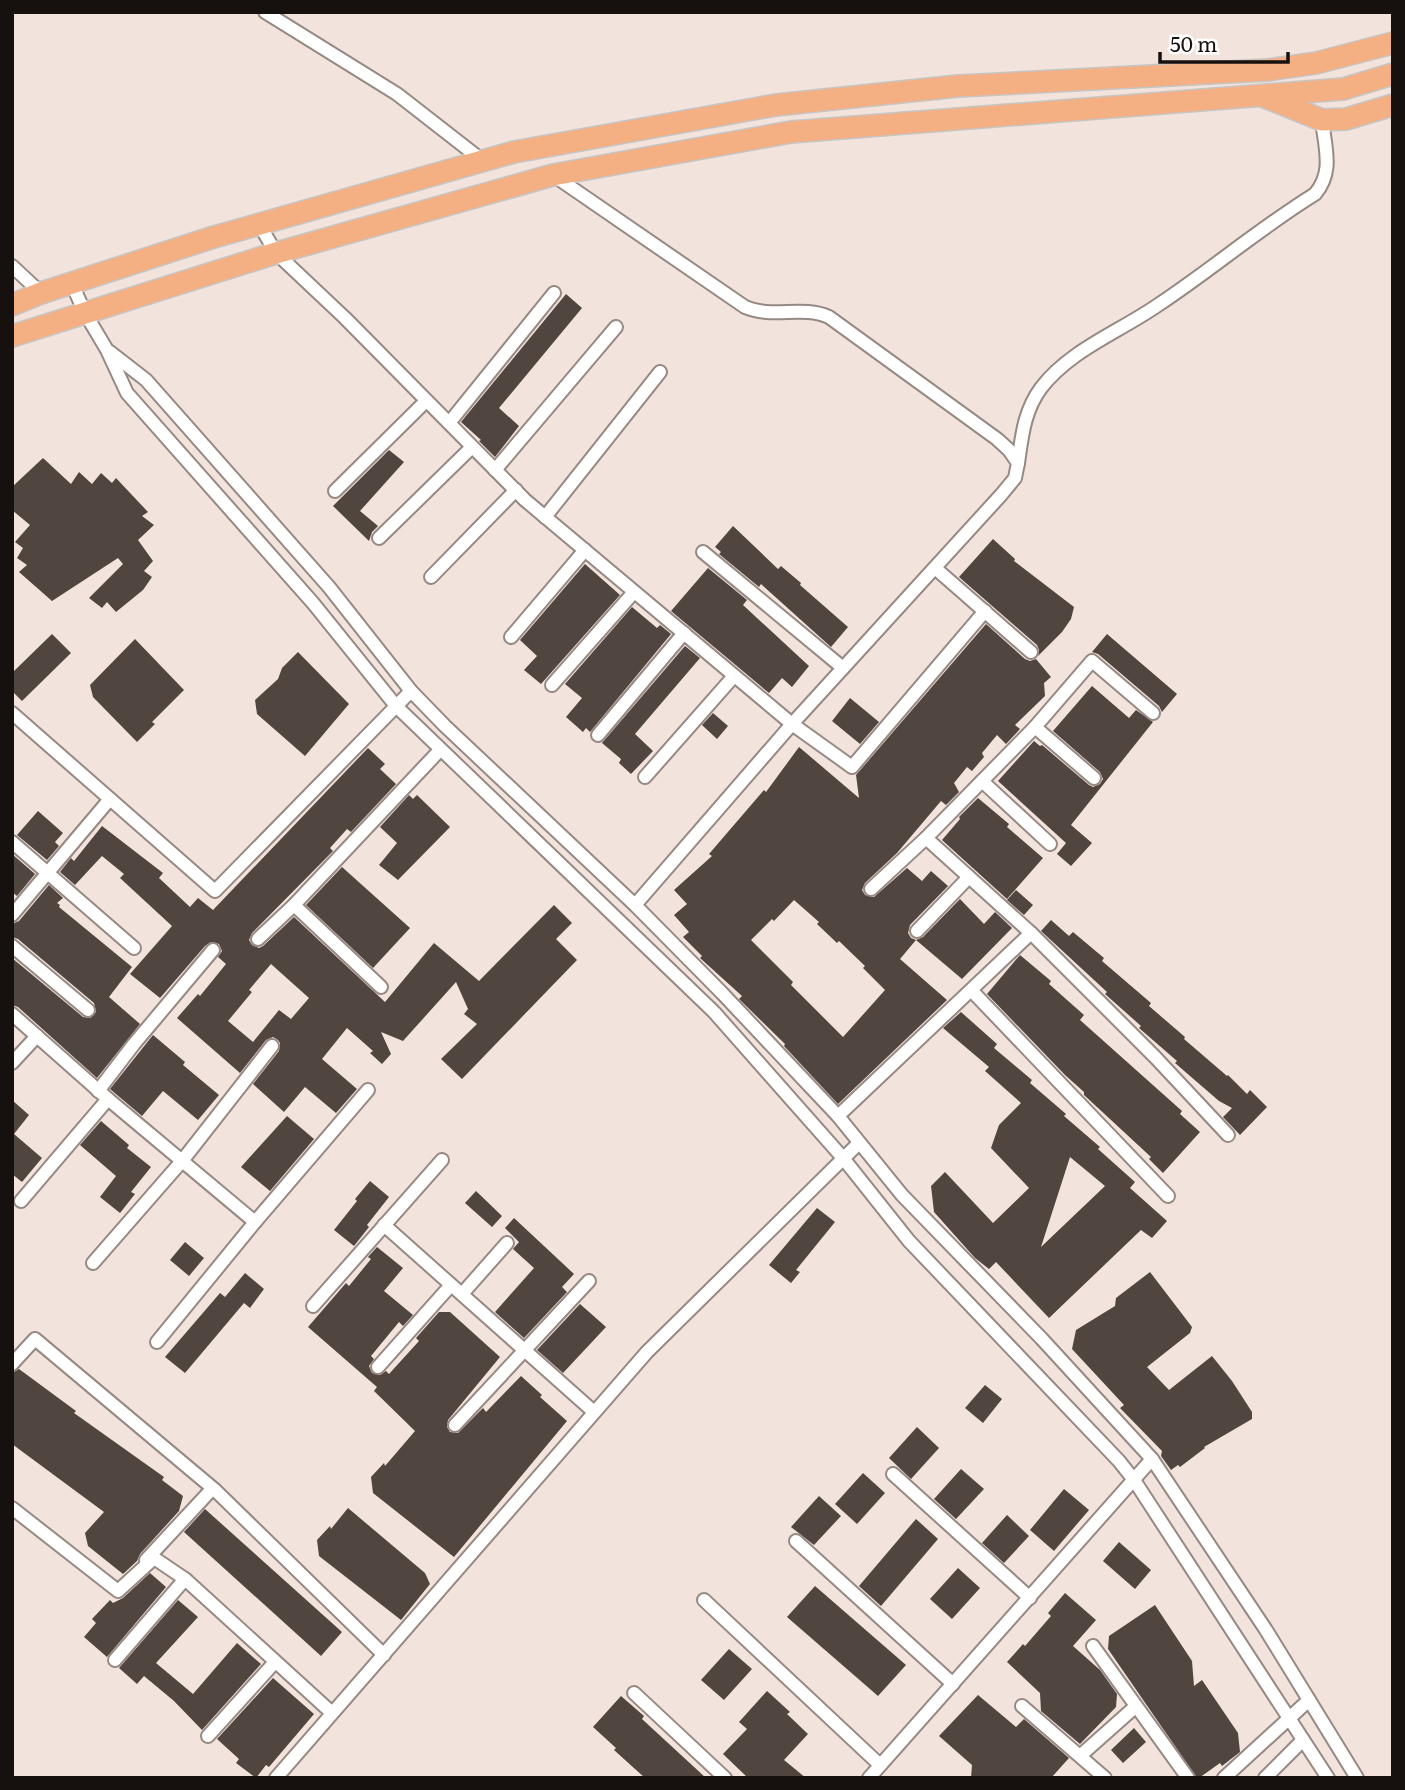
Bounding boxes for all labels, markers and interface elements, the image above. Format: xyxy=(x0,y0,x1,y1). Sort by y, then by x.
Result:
scale bar xyxy=(1160,21,1288,65)
text: 50 m xyxy=(1170,27,1217,58)

